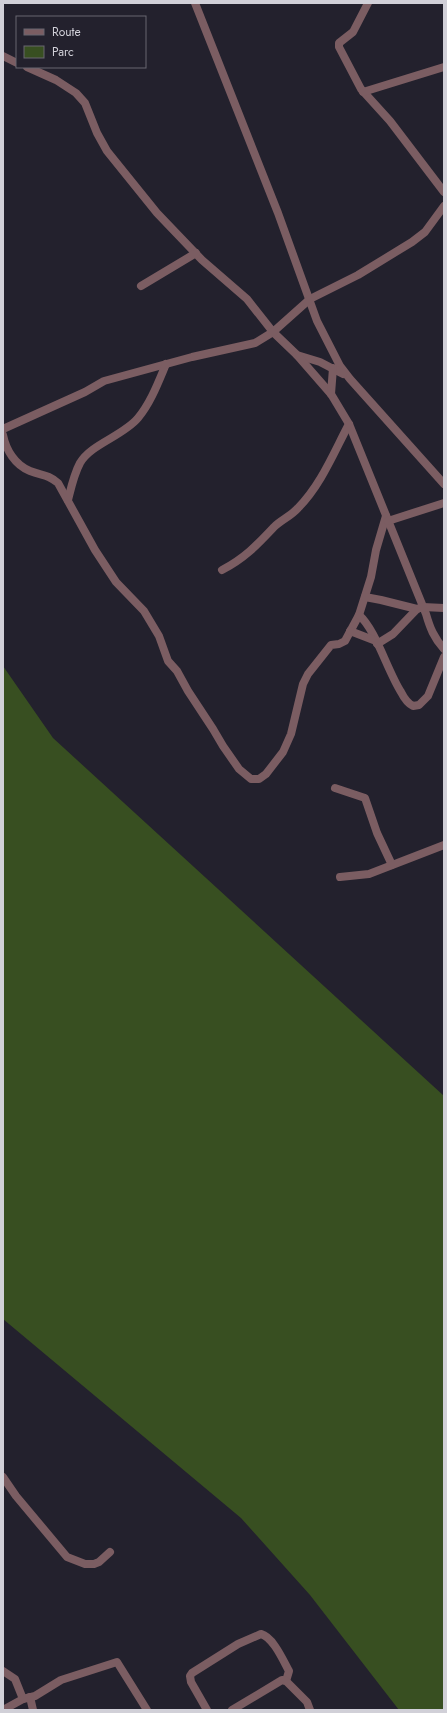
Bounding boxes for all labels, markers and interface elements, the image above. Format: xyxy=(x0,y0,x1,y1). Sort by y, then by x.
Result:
legend xyxy=(16,16,146,68)
text: Route xyxy=(52,23,81,41)
text: Parc xyxy=(52,43,74,61)

